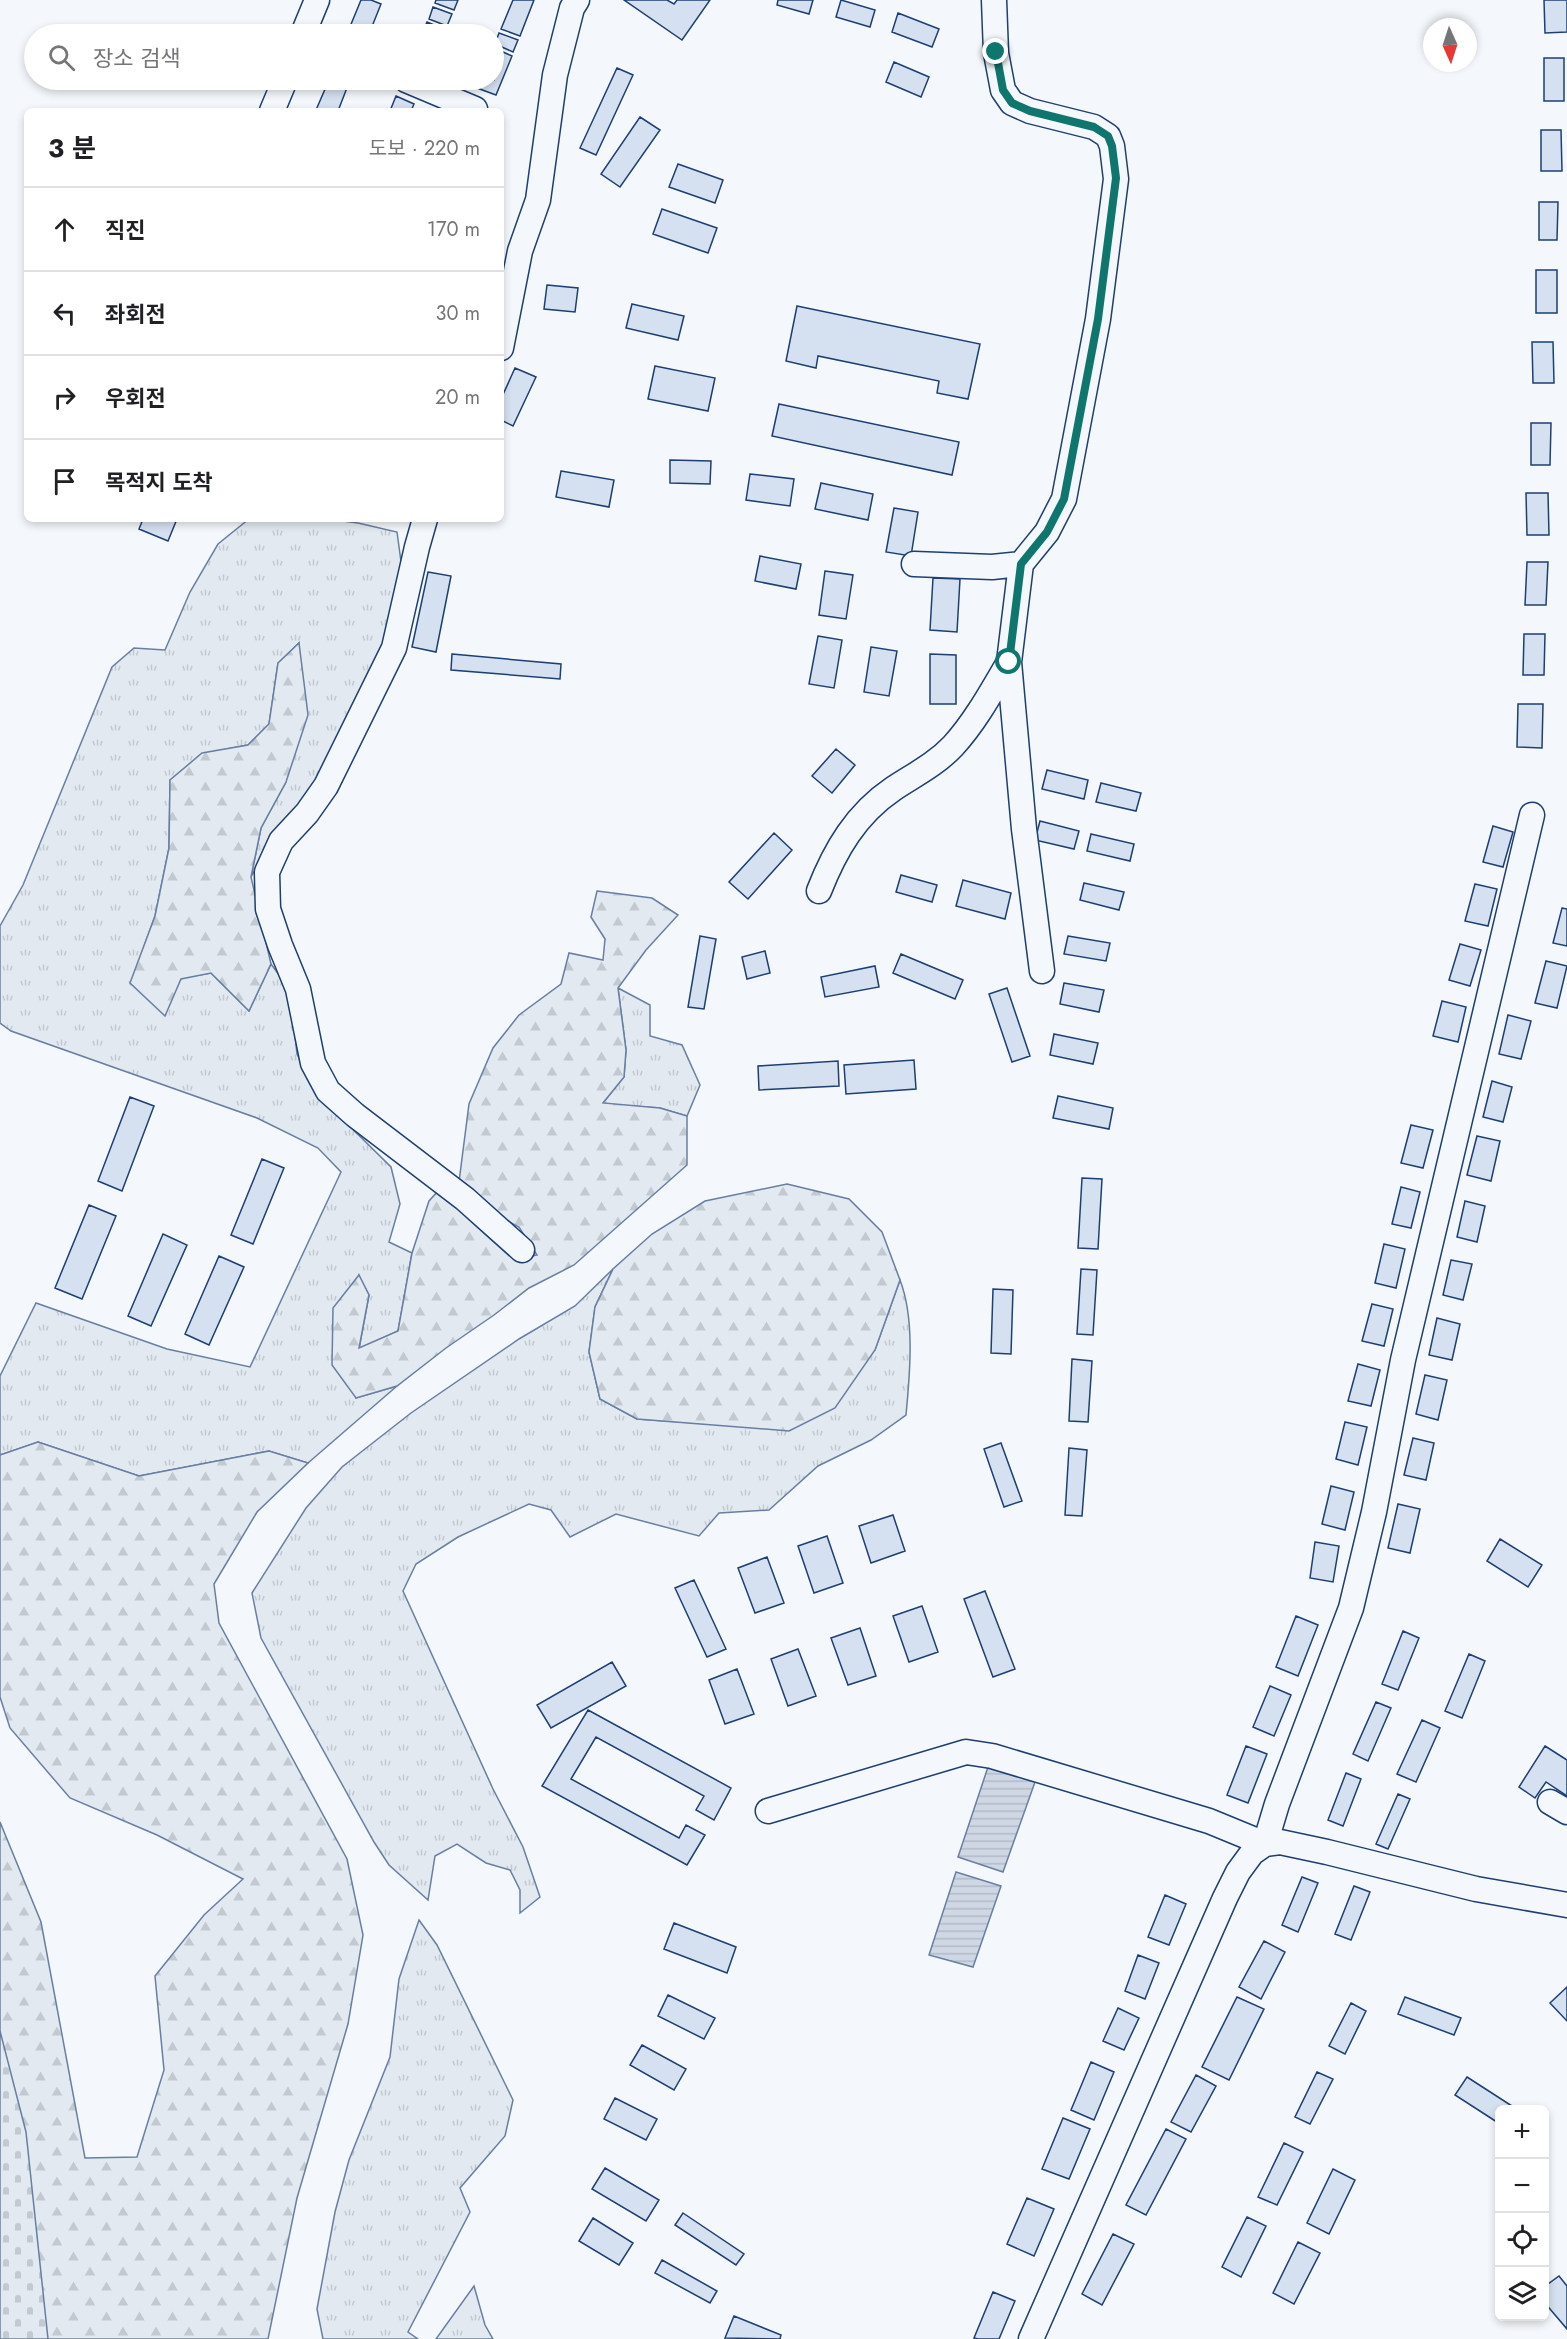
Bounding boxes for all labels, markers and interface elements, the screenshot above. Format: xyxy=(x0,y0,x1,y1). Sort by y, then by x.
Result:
north arrow xyxy=(1423,18,1477,72)
search box xyxy=(24,24,504,90)
route end xyxy=(982,38,1008,64)
icon: search xyxy=(45,41,78,74)
text: 장소 검색 xyxy=(93,42,181,74)
text: 3 분 xyxy=(48,129,96,167)
text: 도보 · 220 m xyxy=(369,134,480,163)
icon: ahead xyxy=(48,213,81,246)
text: 직진 xyxy=(105,214,145,246)
text: 170 m xyxy=(427,215,480,244)
icon: left xyxy=(48,297,81,330)
text: 좌회전 xyxy=(105,298,166,330)
text: 30 m xyxy=(435,299,480,328)
icon: right xyxy=(48,381,81,414)
text: 우회전 xyxy=(105,382,166,414)
text: 20 m xyxy=(435,383,480,412)
icon: arrive xyxy=(48,465,81,498)
text: 목적지 도착 xyxy=(105,466,213,498)
route start xyxy=(995,648,1021,674)
map controls xyxy=(1495,2105,1549,2321)
button: + xyxy=(1495,2105,1549,2159)
button: − xyxy=(1495,2159,1549,2213)
button: locate xyxy=(1495,2213,1549,2267)
button: layers xyxy=(1495,2267,1549,2321)

